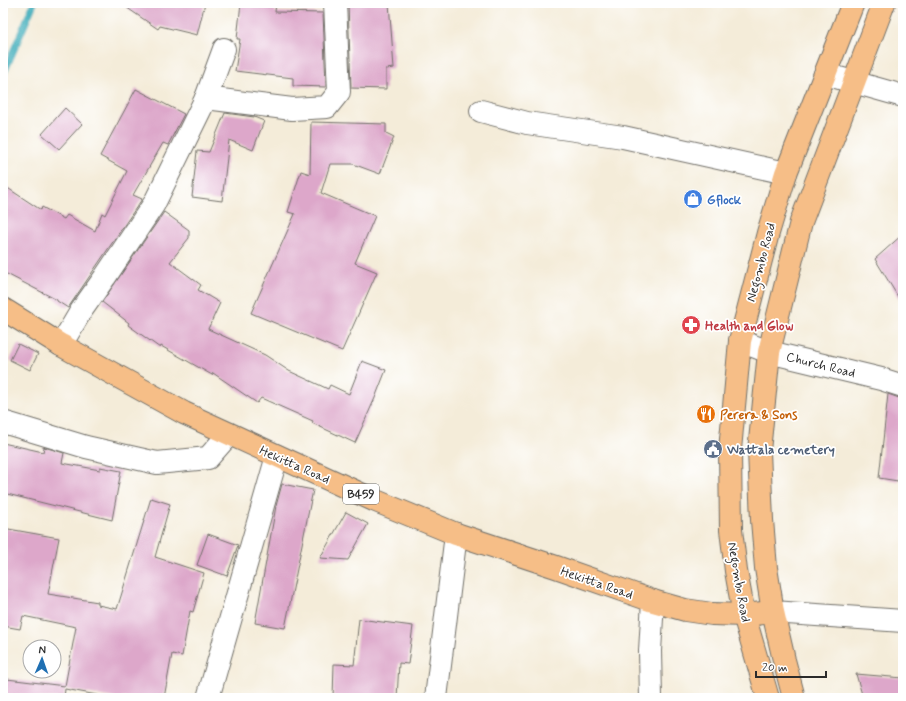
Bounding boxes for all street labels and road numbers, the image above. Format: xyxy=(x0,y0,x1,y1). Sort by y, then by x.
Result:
street label: Negombo Road xyxy=(743,221,782,304)
street label: Church Road xyxy=(784,349,857,382)
street label: Hekitta Road xyxy=(256,442,332,488)
road number: B459 xyxy=(343,484,379,504)
street label: Negombo Road xyxy=(721,541,754,624)
street label: Hekitta Road xyxy=(558,563,635,604)

